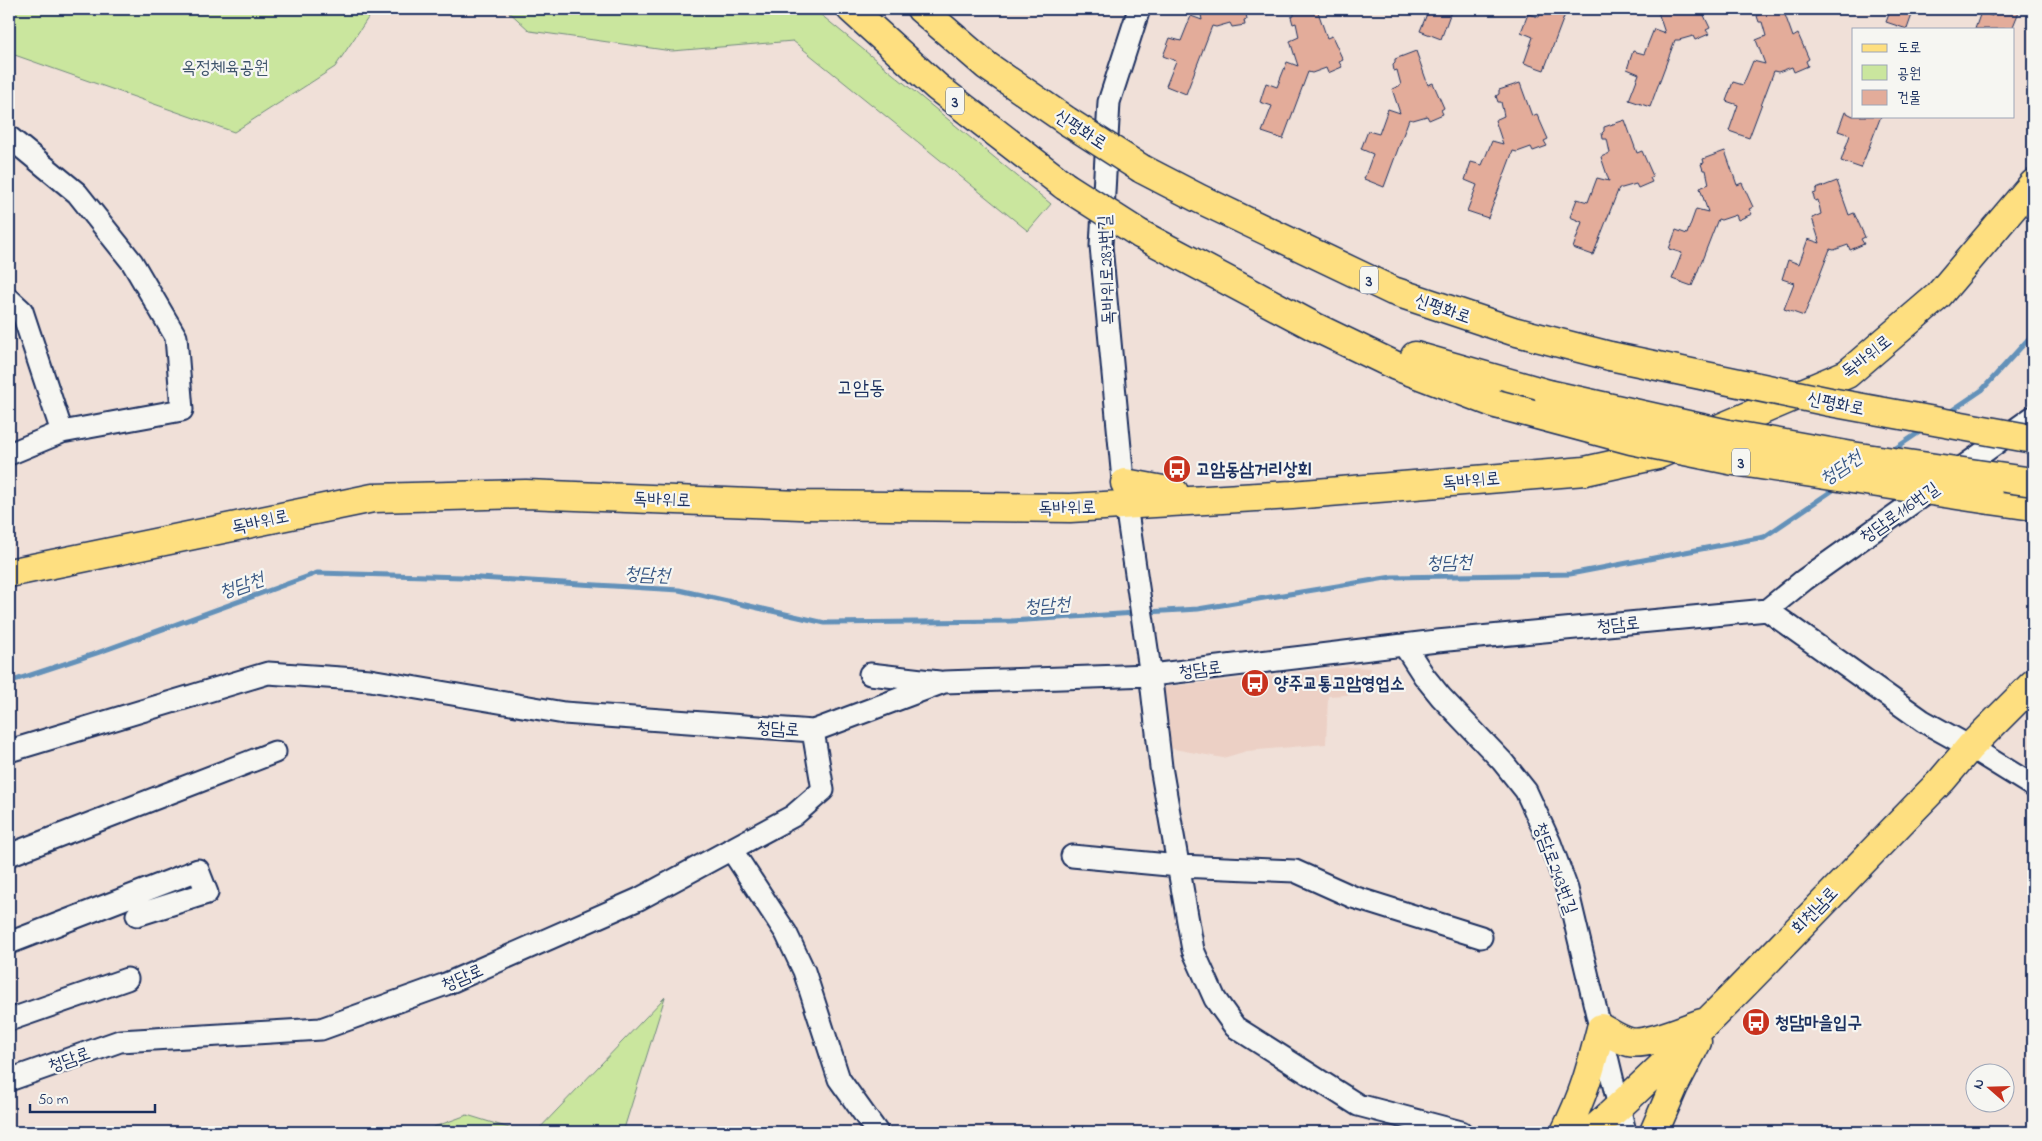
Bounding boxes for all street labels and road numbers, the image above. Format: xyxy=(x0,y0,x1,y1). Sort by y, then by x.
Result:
road number: 3 xyxy=(946,88,964,114)
street label: 신평화로 xyxy=(1049,104,1111,157)
street label: 독바위로287번길 xyxy=(1093,214,1123,325)
road number: 3 xyxy=(1360,266,1378,294)
street label: 신평화로 xyxy=(1411,288,1474,332)
street label: 독바위로 xyxy=(1836,329,1898,386)
street label: 신평화로 xyxy=(1805,387,1867,423)
road number: 3 xyxy=(1732,448,1750,476)
street label: 독바위로 xyxy=(1441,467,1501,497)
street label: 청담로116번길 xyxy=(1855,476,1946,551)
street label: 독바위로 xyxy=(633,487,691,515)
street label: 독바위로 xyxy=(1038,495,1096,523)
street label: 독바위로 xyxy=(229,504,291,542)
street label: 청담로 xyxy=(1595,611,1641,641)
street label: 청담로 xyxy=(1177,655,1223,687)
street label: 청담로 xyxy=(755,716,800,744)
street label: 청담로243번길 xyxy=(1525,819,1583,919)
street label: 회천남로 xyxy=(1786,882,1845,941)
street label: 청담로 xyxy=(438,958,488,999)
street label: 청담로 xyxy=(45,1042,94,1080)

